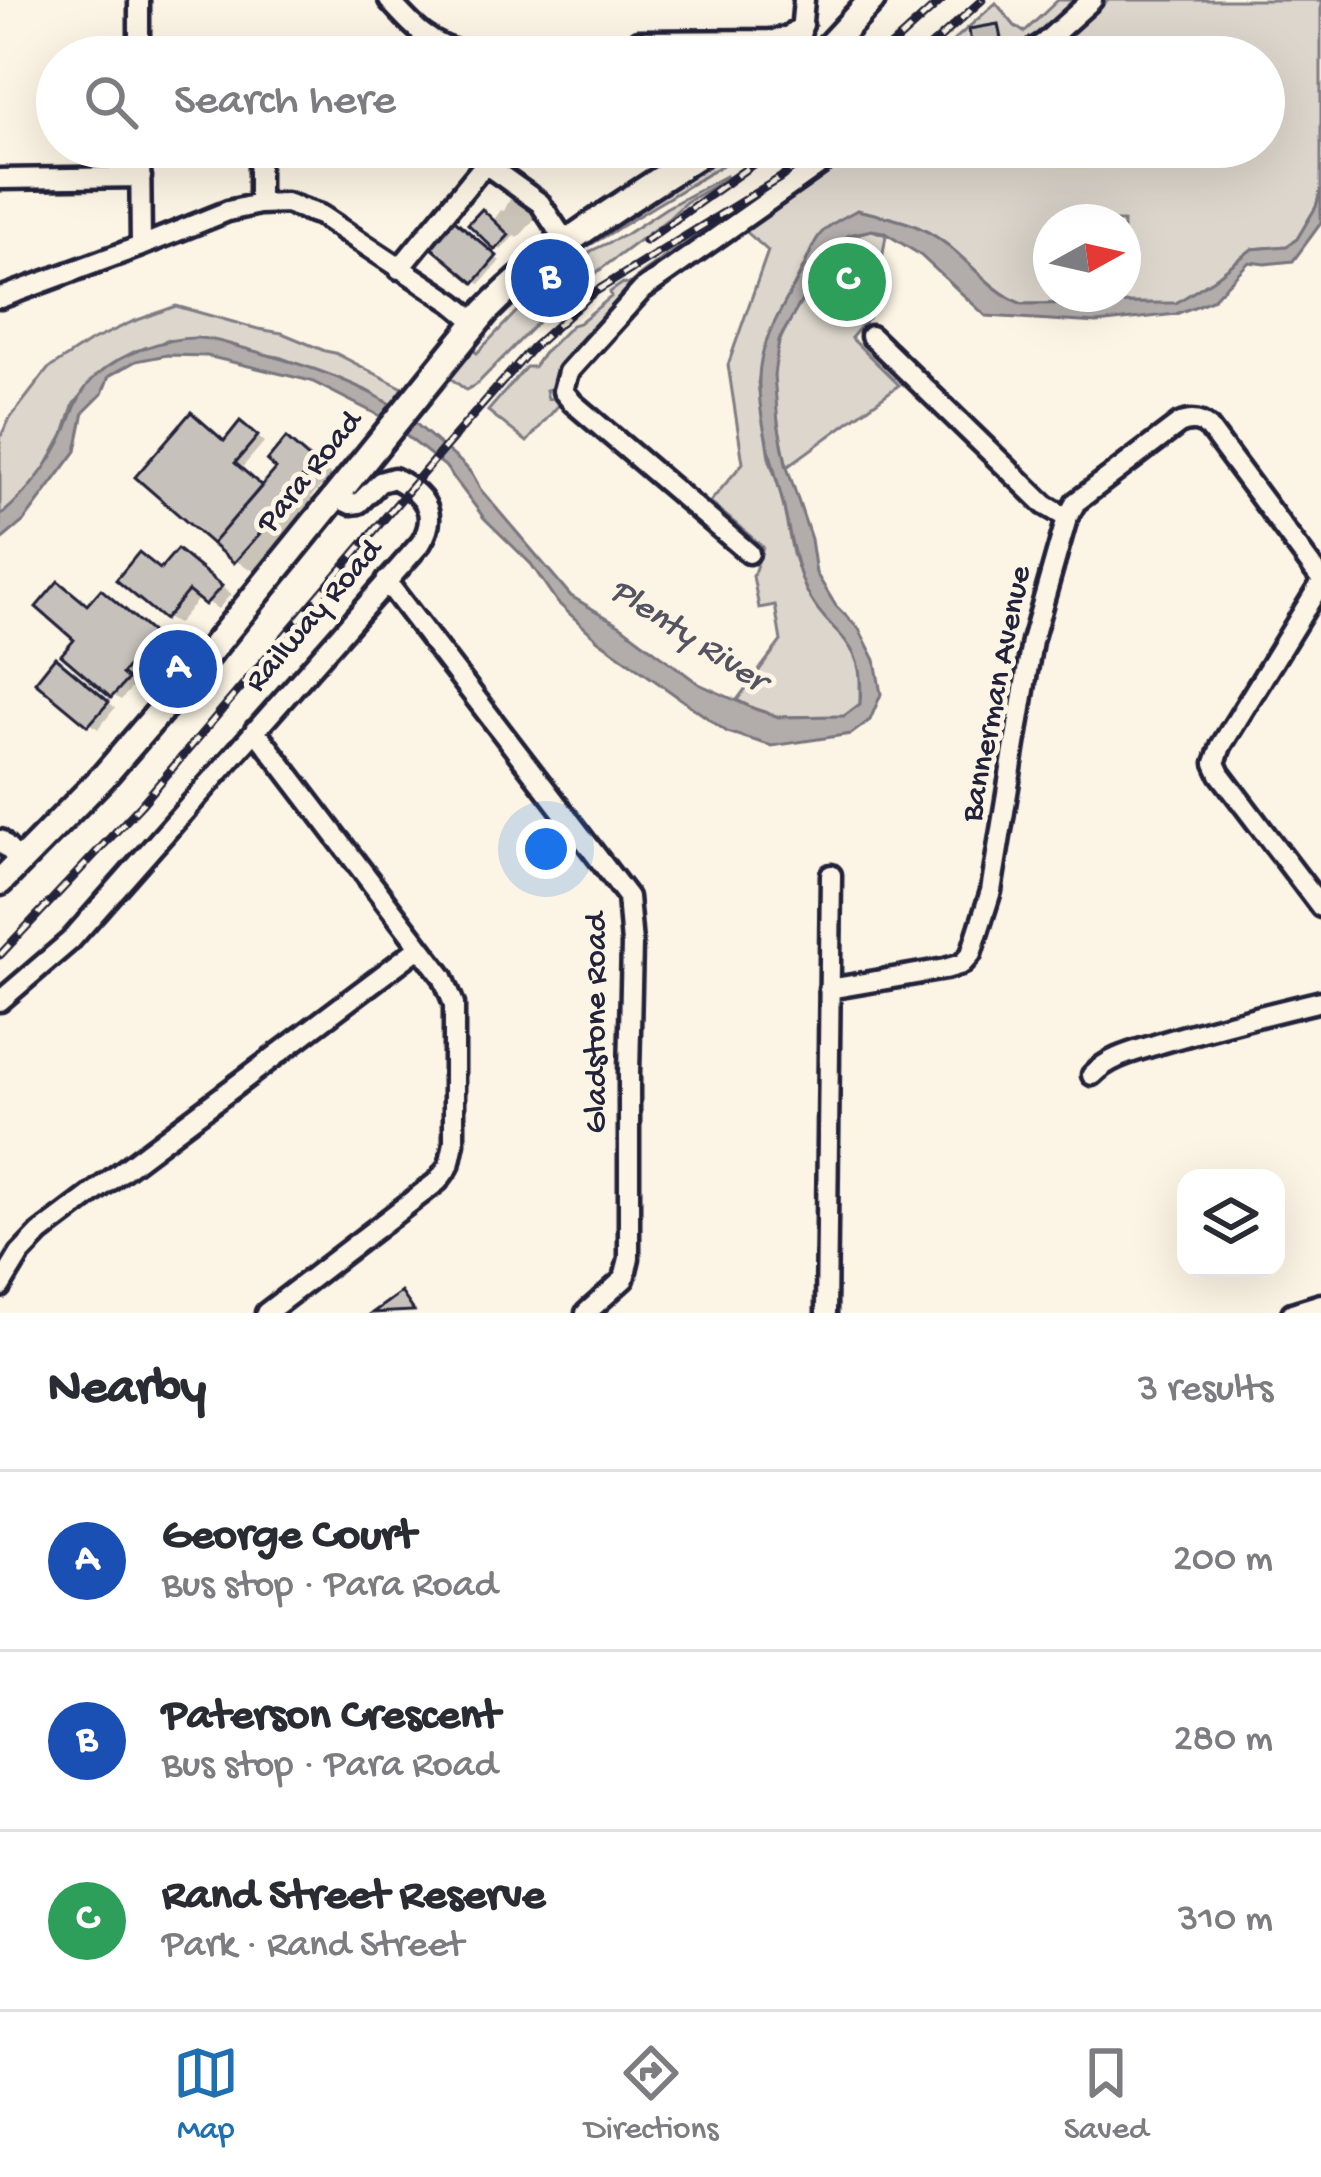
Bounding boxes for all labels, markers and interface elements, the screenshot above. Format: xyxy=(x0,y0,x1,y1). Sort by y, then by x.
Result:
search box xyxy=(36,36,1285,168)
icon: search xyxy=(78,69,144,135)
text: Search here xyxy=(174,76,396,129)
north arrow xyxy=(1033,204,1141,312)
pin: B xyxy=(511,233,589,323)
pin: C xyxy=(808,237,886,327)
street label: Para Road xyxy=(250,402,374,543)
street label: Railway Road xyxy=(238,531,393,701)
street label: Bannerman Avenue xyxy=(954,562,1042,826)
water label: Plenty River xyxy=(601,570,780,708)
pin: A xyxy=(139,624,217,714)
your location xyxy=(516,819,576,879)
street label: Gladstone Road xyxy=(579,910,617,1134)
map controls xyxy=(1177,1169,1285,1277)
button: layers xyxy=(1177,1169,1285,1277)
text: Nearby xyxy=(48,1361,206,1421)
text: 3 results xyxy=(1138,1368,1273,1414)
text: George Court xyxy=(162,1511,416,1564)
text: A xyxy=(75,1538,99,1584)
text: 200 m xyxy=(1173,1538,1273,1584)
text: Bus stop · Para Road xyxy=(162,1564,497,1610)
text: Paterson Crescent xyxy=(162,1691,500,1744)
text: B xyxy=(77,1718,97,1764)
text: 280 m xyxy=(1173,1718,1273,1764)
text: Bus stop · Para Road xyxy=(162,1744,497,1790)
text: Rand Street Reserve xyxy=(162,1871,545,1924)
text: C xyxy=(76,1898,98,1944)
text: 310 m xyxy=(1178,1898,1273,1944)
text: Park · Rand Street xyxy=(162,1924,464,1970)
tab: Map xyxy=(173,2040,239,2150)
tab: Directions xyxy=(584,2040,718,2150)
tab: Saved xyxy=(1064,2040,1148,2150)

